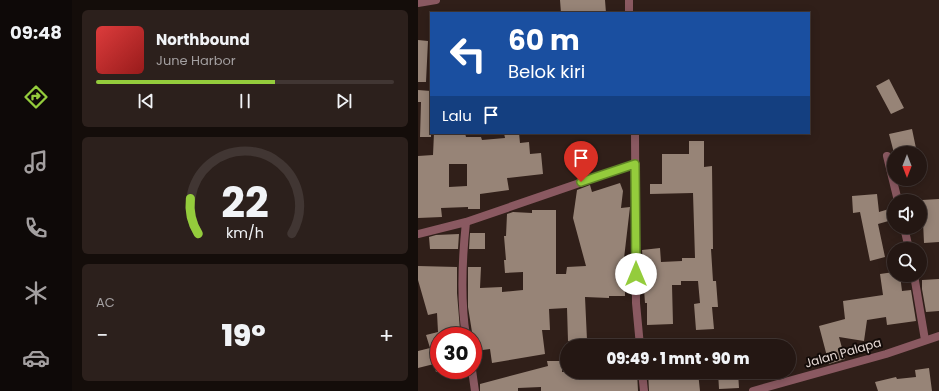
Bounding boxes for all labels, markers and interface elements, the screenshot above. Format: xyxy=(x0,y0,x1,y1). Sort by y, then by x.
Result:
text: 09:48 xyxy=(10,20,62,45)
text: 60 m xyxy=(508,21,580,60)
icon: left xyxy=(442,28,494,80)
text: Northbound xyxy=(156,29,250,50)
text: June Harbor xyxy=(156,51,236,70)
text: Belok kiri xyxy=(508,59,585,84)
icon: directions xyxy=(22,83,50,111)
icon: previous xyxy=(135,90,157,112)
icon: pause xyxy=(234,90,256,112)
icon: next xyxy=(333,90,355,112)
icon: arrive xyxy=(480,104,502,126)
text: Lalu xyxy=(442,105,472,126)
pin xyxy=(564,141,598,182)
north arrow xyxy=(887,146,927,186)
map controls xyxy=(887,146,927,282)
icon: arrive xyxy=(570,147,592,169)
icon: music xyxy=(22,148,50,176)
text: 22 xyxy=(221,172,269,231)
button: sound xyxy=(887,194,927,234)
icon: phone xyxy=(22,214,50,242)
text: km/h xyxy=(226,222,264,242)
button: search xyxy=(887,242,927,282)
position arrow xyxy=(615,253,657,295)
icon: climate xyxy=(22,279,50,307)
text: AC xyxy=(96,293,115,312)
text: 19° xyxy=(221,314,266,357)
text: − xyxy=(96,320,108,351)
text: + xyxy=(379,320,394,351)
speed limit sign: 30 xyxy=(430,327,482,379)
street label: Jalan Palapa xyxy=(803,333,883,372)
icon: car xyxy=(22,344,50,372)
text: 09:49 · 1 mnt · 90 m xyxy=(606,348,750,369)

